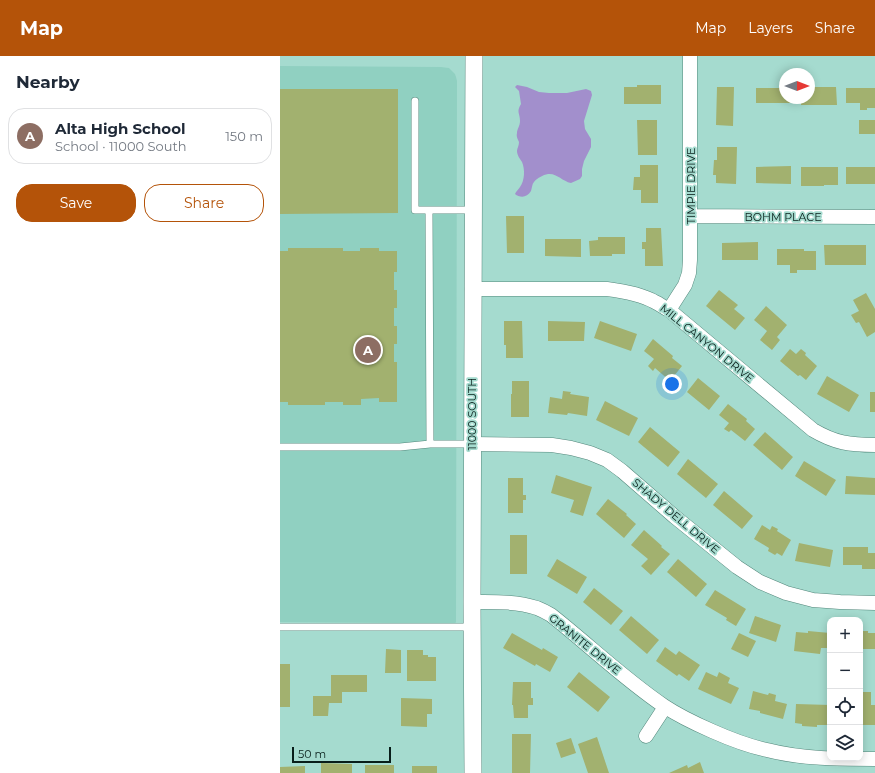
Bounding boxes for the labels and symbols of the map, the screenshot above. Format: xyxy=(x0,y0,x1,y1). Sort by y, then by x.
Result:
north arrow xyxy=(779,68,815,104)
street label: TIMPIE DRIVE xyxy=(684,148,698,224)
street label: BOHM PLACE xyxy=(744,210,822,224)
street label: MILL CANYON DRIVE xyxy=(657,301,757,385)
pin: A xyxy=(355,335,381,365)
your location xyxy=(662,374,682,394)
street label: 11000 SOUTH xyxy=(465,378,479,450)
street label: SHADY DELL DRIVE xyxy=(630,475,722,557)
street label: GRANITE DRIVE xyxy=(546,611,624,677)
scale bar xyxy=(292,745,391,764)

